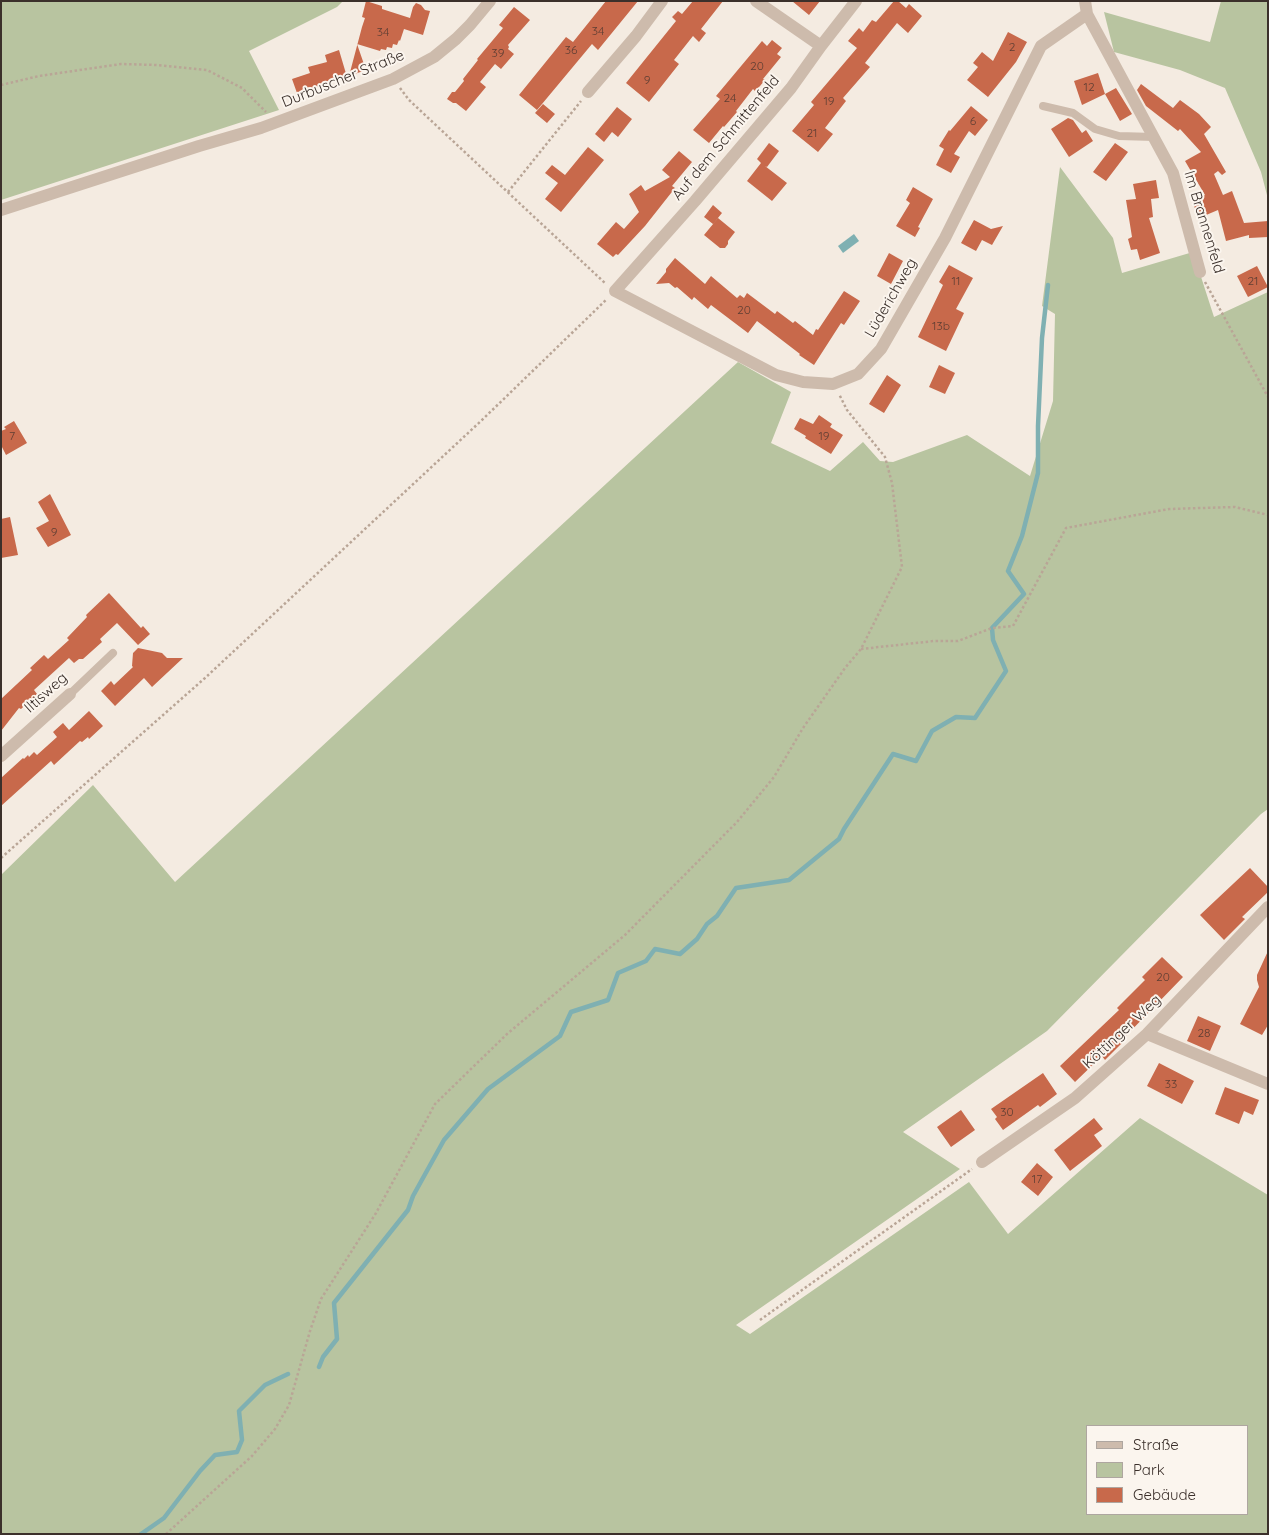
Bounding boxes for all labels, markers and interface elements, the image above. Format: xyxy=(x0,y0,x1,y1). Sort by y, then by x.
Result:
house number: 34 xyxy=(592,24,604,38)
house number: 34 xyxy=(377,25,389,39)
house number: 2 xyxy=(1009,40,1015,54)
house number: 36 xyxy=(565,43,577,57)
street label: Durbuscher Straße xyxy=(279,46,407,112)
house number: 39 xyxy=(492,46,504,60)
house number: 20 xyxy=(750,59,764,73)
street label: Auf dem Schmittenfeld xyxy=(668,72,784,204)
house number: 9 xyxy=(644,73,650,87)
house number: 12 xyxy=(1083,80,1095,94)
house number: 24 xyxy=(724,91,736,105)
house number: 19 xyxy=(823,94,835,108)
house number: 6 xyxy=(970,114,976,128)
house number: 21 xyxy=(806,126,818,140)
street label: Im Brannenfeld xyxy=(1180,169,1228,275)
street label: Lüderichweg xyxy=(861,255,921,341)
house number: 11 xyxy=(952,274,960,288)
house number: 21 xyxy=(1247,274,1259,288)
house number: 20 xyxy=(737,303,751,317)
house number: 13b xyxy=(932,319,950,333)
house number: 7 xyxy=(9,429,15,443)
house number: 19 xyxy=(818,429,830,443)
house number: 9 xyxy=(51,525,57,539)
street label: Iltisweg xyxy=(21,669,71,717)
house number: 20 xyxy=(1156,970,1170,984)
street label: Köttinger Weg xyxy=(1079,991,1165,1073)
house number: 28 xyxy=(1197,1026,1211,1040)
house number: 33 xyxy=(1165,1077,1177,1091)
house number: 30 xyxy=(1000,1105,1014,1119)
house number: 17 xyxy=(1032,1172,1042,1186)
legend xyxy=(1086,1425,1249,1515)
text: Straße xyxy=(1133,1435,1179,1454)
text: Park xyxy=(1133,1460,1165,1479)
text: Gebäude xyxy=(1133,1485,1196,1504)

